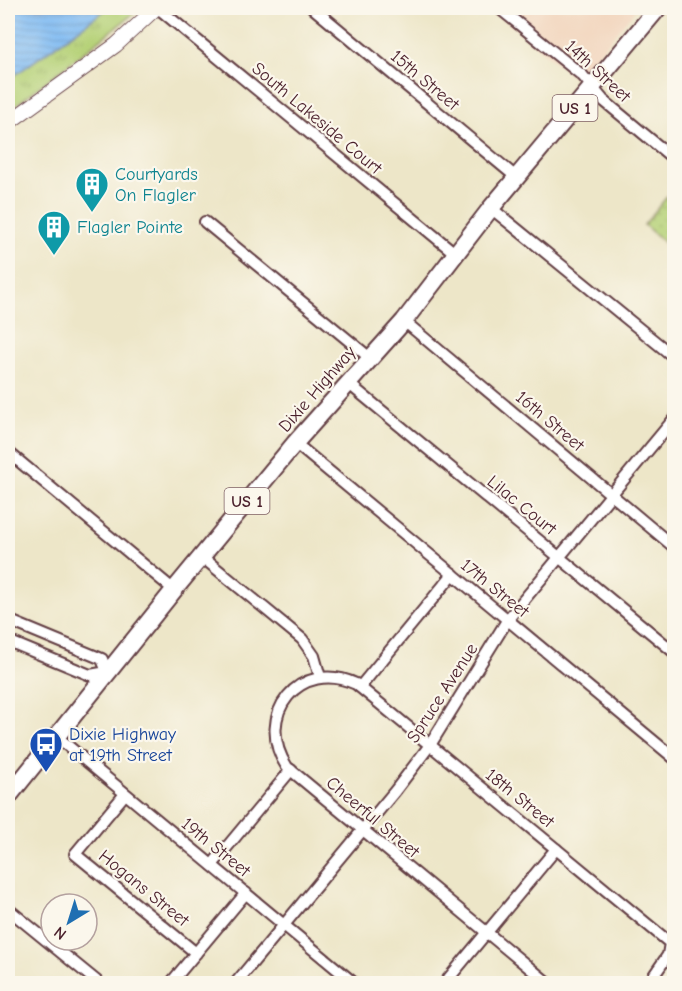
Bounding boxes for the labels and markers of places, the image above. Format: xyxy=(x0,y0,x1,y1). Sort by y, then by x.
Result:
place label: Courtyards On Flagler xyxy=(115,164,198,206)
building icon: Courtyards On Flagler xyxy=(74,166,110,213)
building icon: Flagler Pointe xyxy=(36,209,72,256)
place label: Flagler Pointe xyxy=(77,217,183,238)
place label: Dixie Highway at 19th Street xyxy=(69,724,177,766)
bus stop icon: Dixie Highway at 19th Street xyxy=(28,726,64,773)

